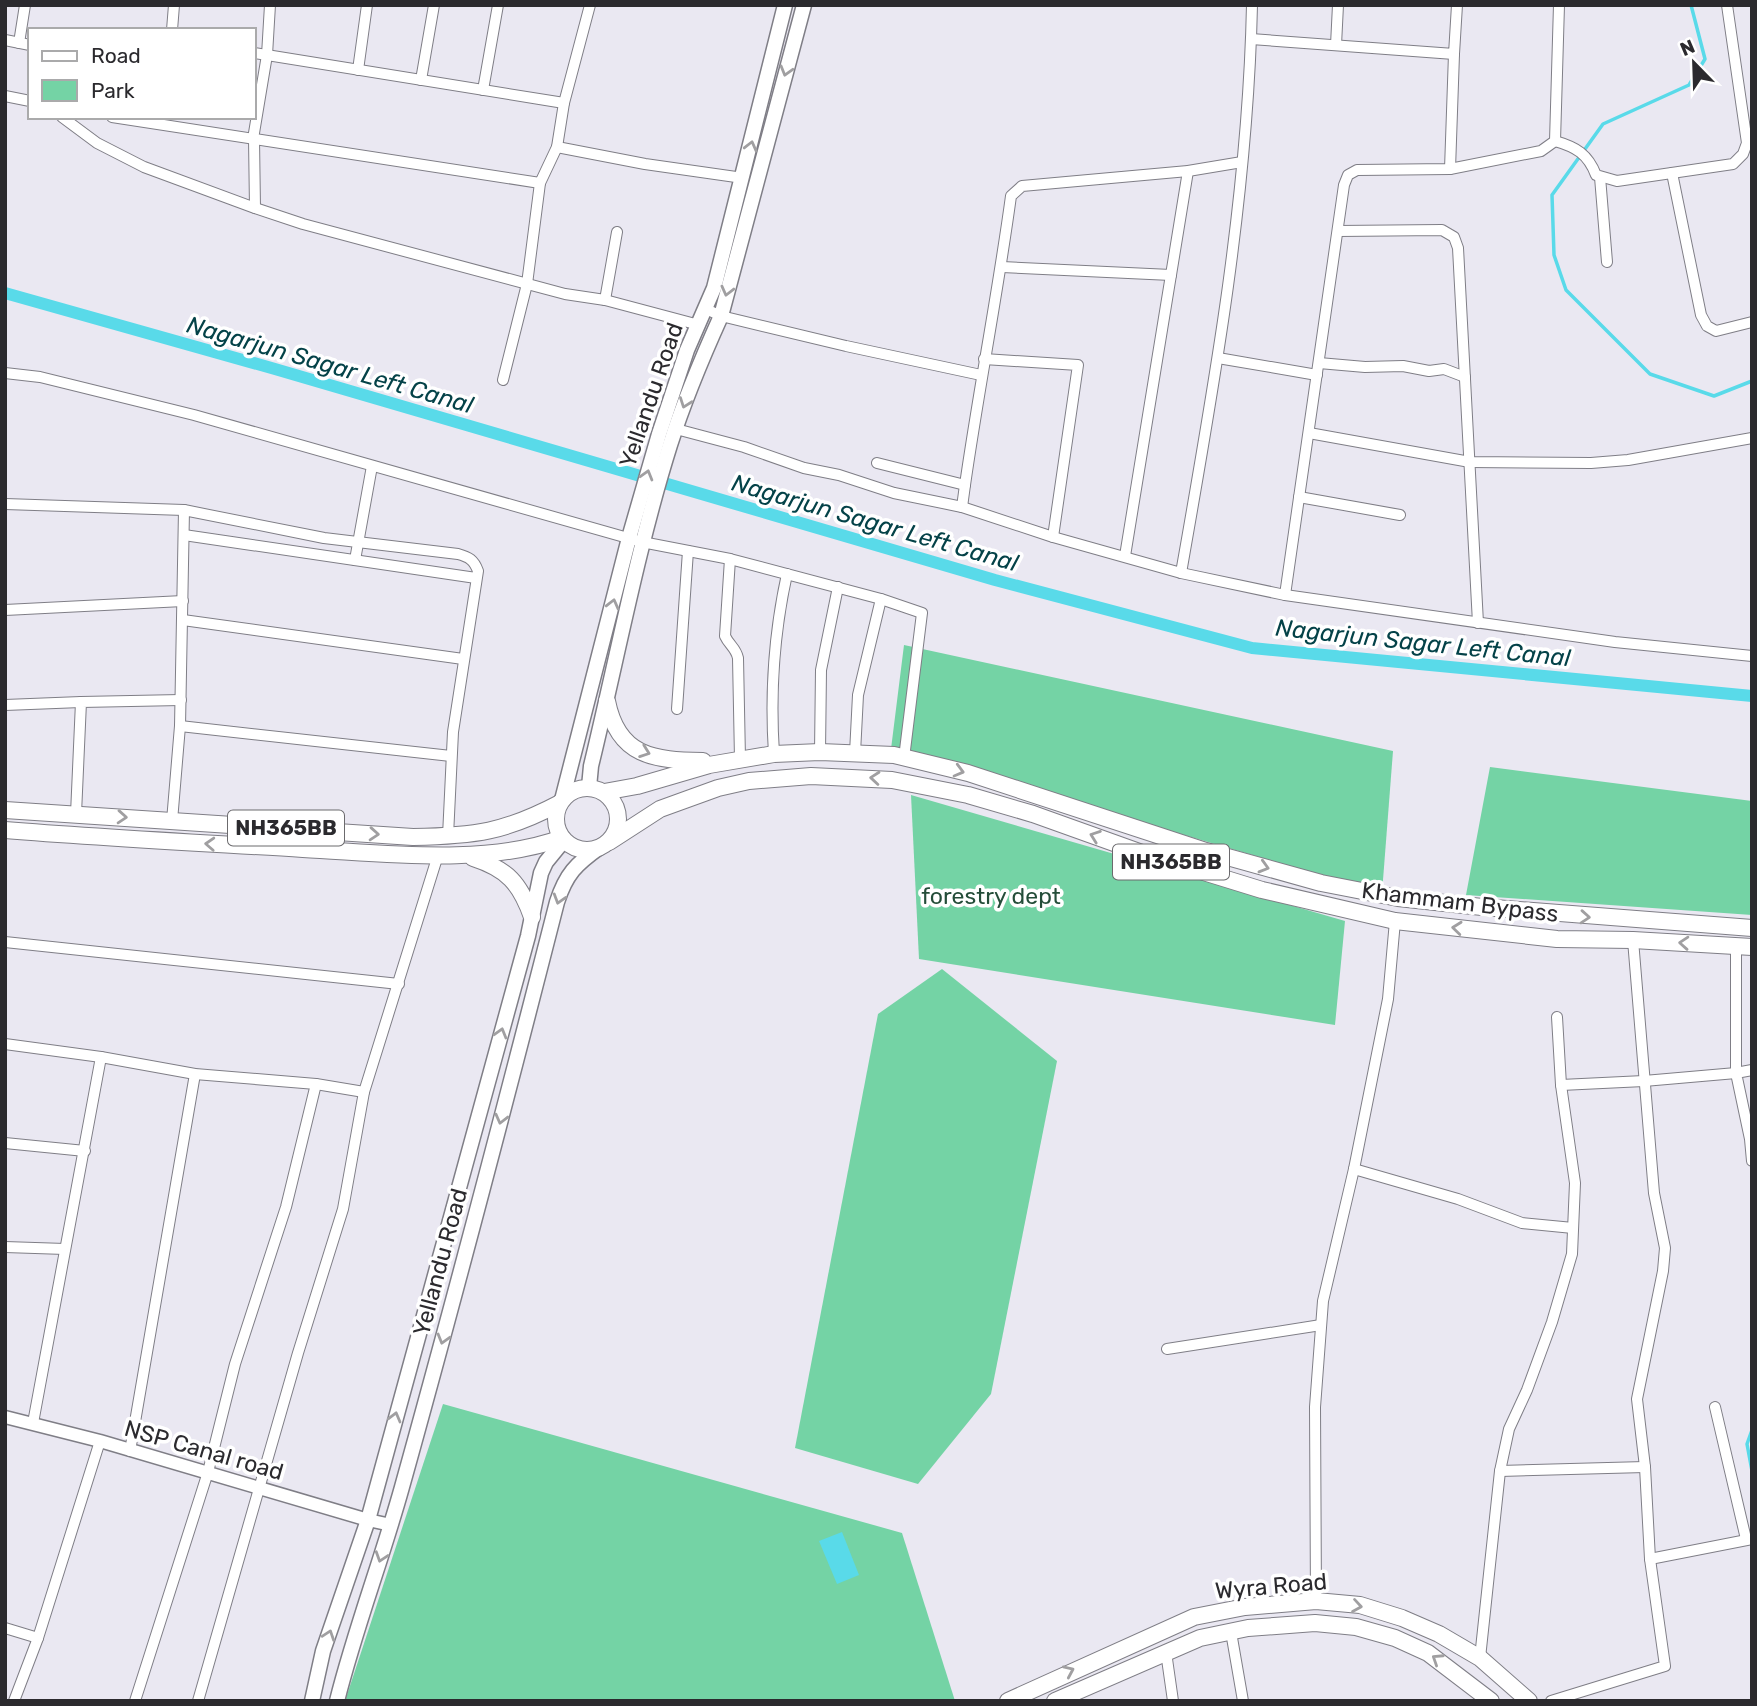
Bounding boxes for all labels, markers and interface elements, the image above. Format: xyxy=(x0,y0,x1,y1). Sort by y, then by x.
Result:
legend xyxy=(28,28,256,119)
north arrow xyxy=(1659,28,1729,98)
text: N xyxy=(1677,35,1698,61)
text: Road xyxy=(91,43,141,68)
one-way arrow xyxy=(780,65,795,77)
text: Park xyxy=(91,78,135,103)
one-way arrow xyxy=(743,140,757,152)
one-way arrow xyxy=(721,285,735,297)
water label: Nagarjun Sagar Left Canal xyxy=(184,311,477,420)
street label: Yellandu Road xyxy=(613,319,689,471)
one-way arrow xyxy=(679,396,693,408)
one-way arrow xyxy=(639,469,654,481)
water label: Nagarjun Sagar Left Canal xyxy=(729,469,1022,578)
one-way arrow xyxy=(605,598,619,610)
water label: Nagarjun Sagar Left Canal xyxy=(1274,614,1573,673)
one-way arrow xyxy=(639,744,651,758)
one-way arrow xyxy=(953,763,965,777)
one-way arrow xyxy=(870,771,881,786)
one-way arrow xyxy=(117,809,128,824)
road number: NH365BB xyxy=(228,810,344,846)
one-way arrow xyxy=(368,826,379,841)
one-way arrow xyxy=(1089,830,1101,844)
one-way arrow xyxy=(204,836,215,851)
road number: NH365BB xyxy=(1113,844,1229,880)
one-way arrow xyxy=(1258,859,1270,874)
street label: Khammam Bypass xyxy=(1360,876,1560,928)
park label: forestry dept xyxy=(921,882,1061,910)
one-way arrow xyxy=(552,892,567,904)
one-way arrow xyxy=(1580,909,1591,924)
one-way arrow xyxy=(1451,921,1463,936)
one-way arrow xyxy=(1678,936,1689,951)
one-way arrow xyxy=(493,1027,507,1039)
one-way arrow xyxy=(495,1112,509,1124)
street label: Yellandu Road xyxy=(407,1185,473,1339)
one-way arrow xyxy=(437,1332,451,1344)
one-way arrow xyxy=(387,1412,402,1424)
street label: NSP Canal road xyxy=(121,1414,287,1486)
one-way arrow xyxy=(374,1551,389,1563)
street label: Wyra Road xyxy=(1214,1567,1328,1605)
one-way arrow xyxy=(1351,1598,1363,1613)
one-way arrow xyxy=(321,1629,335,1641)
one-way arrow xyxy=(1432,1655,1445,1667)
one-way arrow xyxy=(1062,1665,1074,1679)

